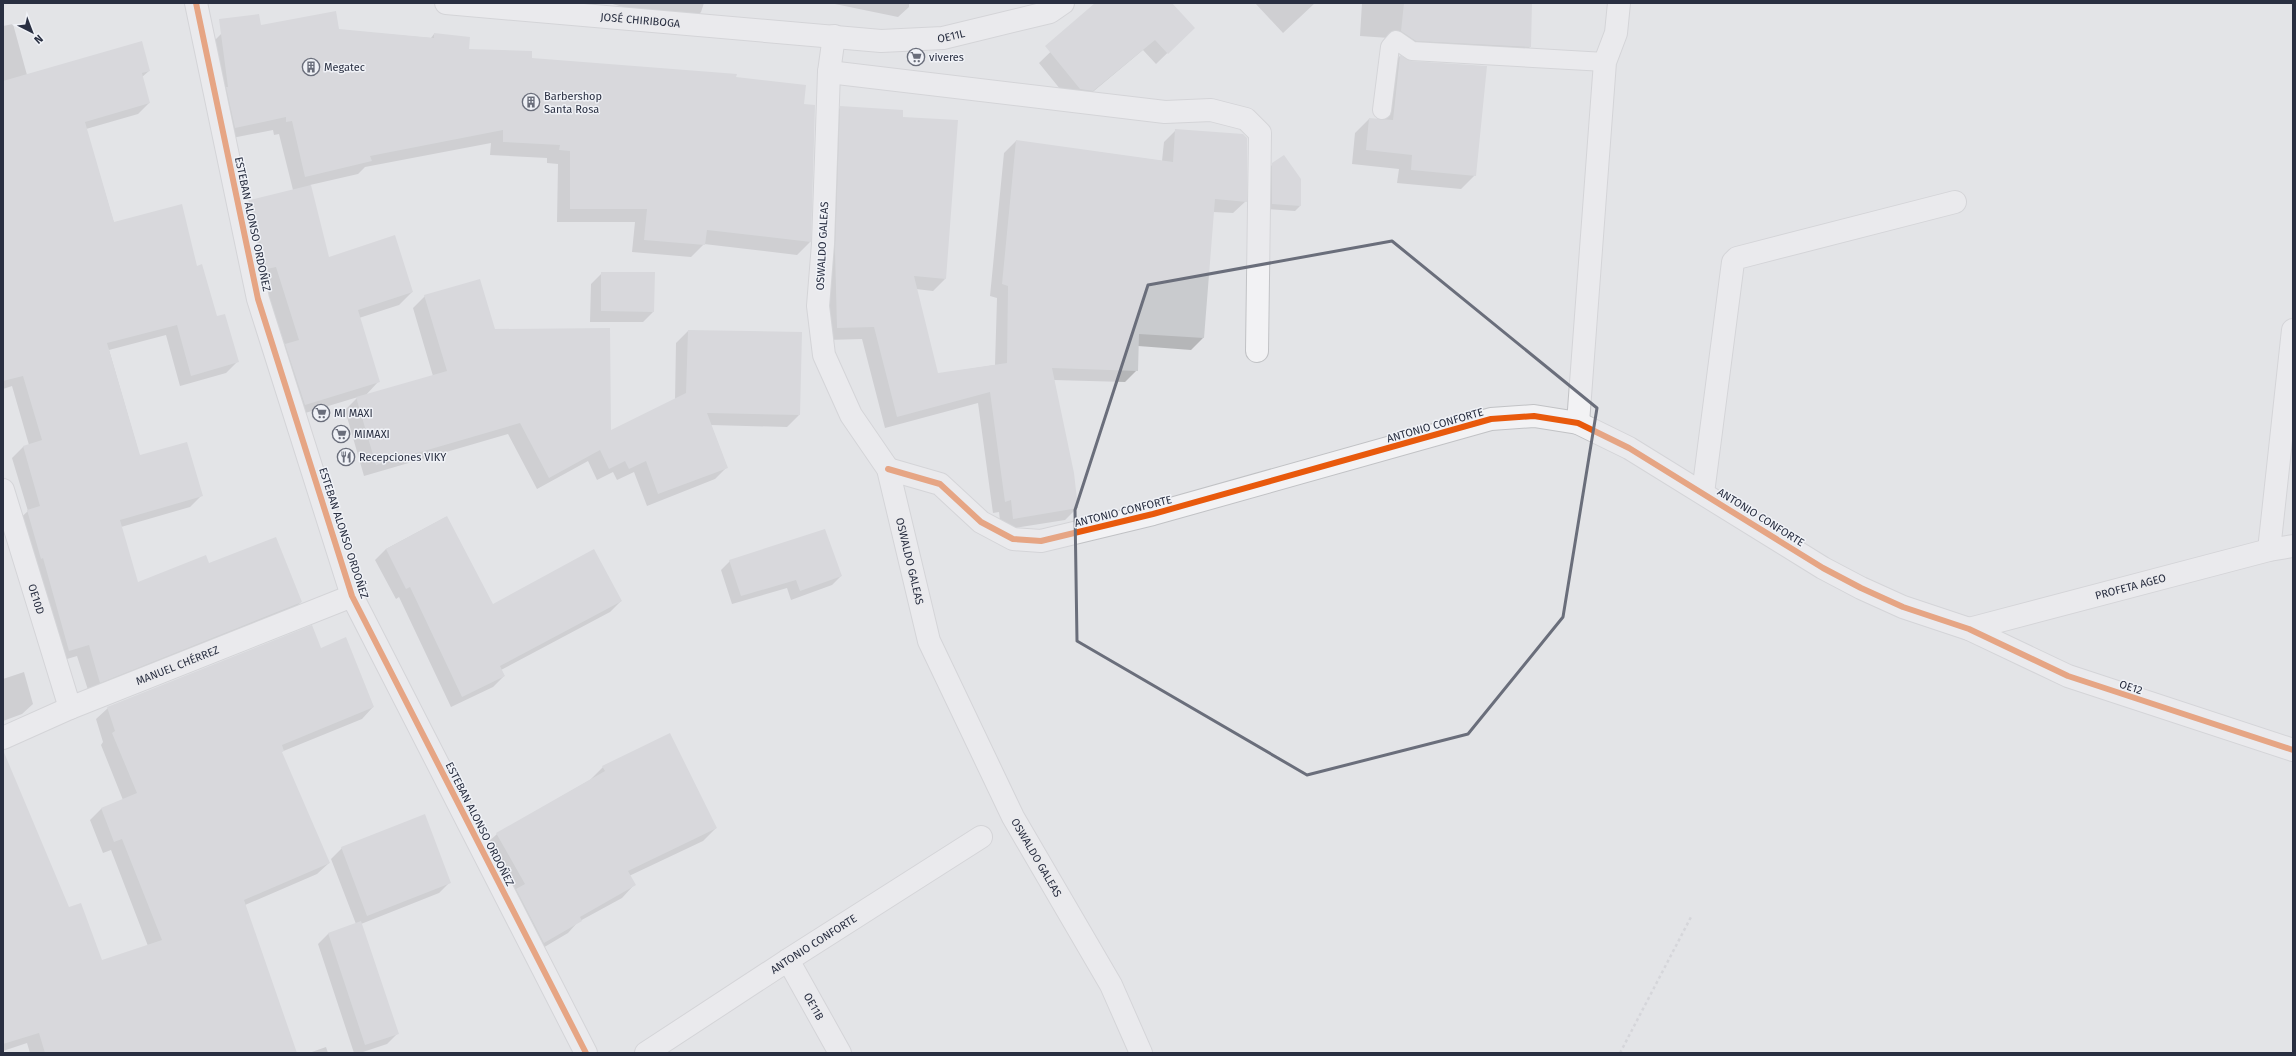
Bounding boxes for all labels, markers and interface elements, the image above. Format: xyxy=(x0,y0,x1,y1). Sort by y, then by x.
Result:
street label: JOSÉ CHIRIBOGA xyxy=(600,11,681,30)
north arrow xyxy=(12,12,52,52)
street label: OE11L xyxy=(937,27,967,45)
text: N xyxy=(31,32,45,46)
supermarket icon: viveres xyxy=(906,47,926,67)
place label: viveres xyxy=(929,51,964,64)
building icon: Megatec xyxy=(301,57,321,77)
place label: Megatec xyxy=(324,61,365,74)
place label: Barbershop Santa Rosa xyxy=(544,90,602,116)
building icon: Barbershop Santa Rosa xyxy=(521,92,541,112)
street label: ESTEBAN ALONSO ORDOÑEZ xyxy=(232,156,273,293)
street label: OSWALDO GALEAS xyxy=(814,201,831,291)
supermarket icon: MI MAXI xyxy=(311,403,331,423)
street label: ANTONIO CONFORTE xyxy=(1385,405,1485,445)
place label: MI MAXI xyxy=(334,407,373,420)
supermarket icon: MIMAXI xyxy=(331,424,351,444)
place label: MIMAXI xyxy=(354,428,390,441)
restaurant icon: Recepciones VIKY xyxy=(336,447,356,467)
place label: Recepciones VIKY xyxy=(359,451,446,464)
street label: ESTEBAN ALONSO ORDOÑEZ xyxy=(316,466,371,601)
street label: ANTONIO CONFORTE xyxy=(1715,485,1807,549)
street label: ANTONIO CONFORTE xyxy=(1073,493,1173,530)
street label: OSWALDO GALEAS xyxy=(893,516,926,606)
street label: PROFETA AGEO xyxy=(2094,571,2167,603)
street label: OE10D xyxy=(25,582,47,616)
street label: MANUEL CHÉRREZ xyxy=(134,643,221,688)
street label: OE12 xyxy=(2118,678,2144,697)
street label: ESTEBAN ALONSO ORDOÑEZ xyxy=(443,760,517,889)
street label: OSWALDO GALEAS xyxy=(1008,816,1064,899)
street label: ANTONIO CONFORTE xyxy=(768,912,860,977)
street label: OE11B xyxy=(801,991,826,1023)

